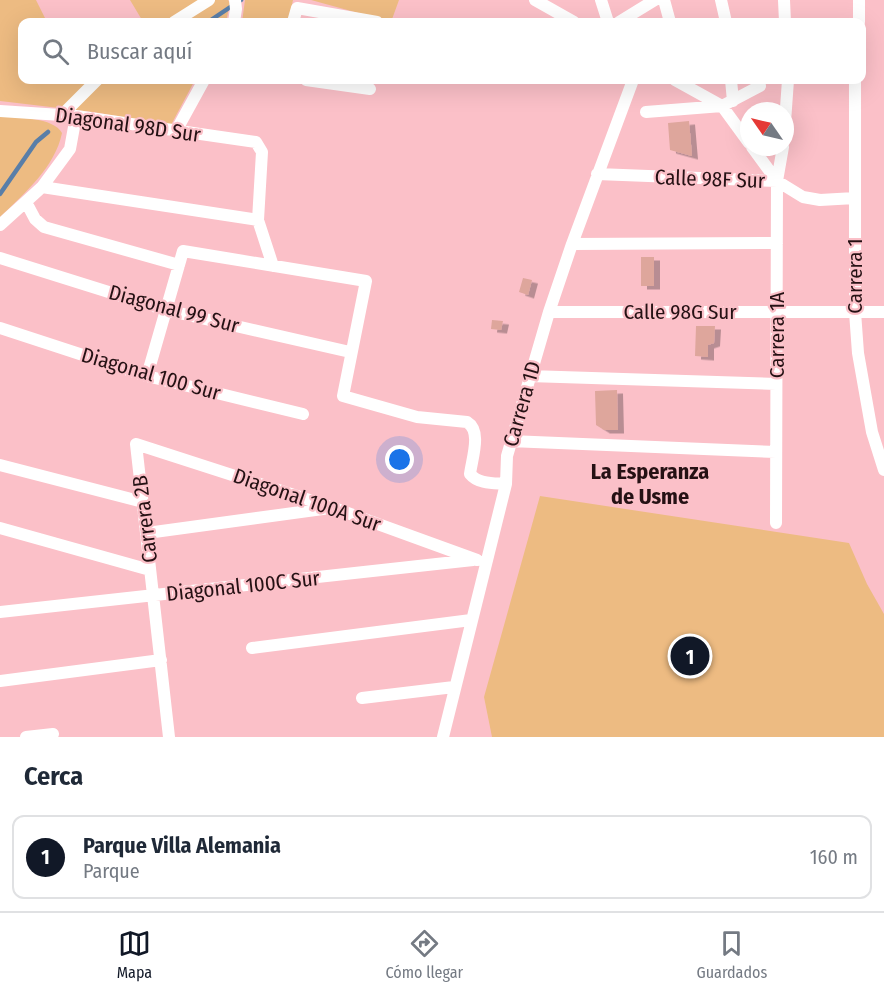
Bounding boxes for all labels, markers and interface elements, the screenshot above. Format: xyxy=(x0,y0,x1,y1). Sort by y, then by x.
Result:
search box xyxy=(18,18,866,84)
icon: search xyxy=(39,35,72,68)
text: Buscar aquí xyxy=(87,38,192,65)
street label: Diagonal 98D Sur xyxy=(54,102,203,148)
north arrow xyxy=(740,102,794,156)
street label: Calle 98F Sur xyxy=(654,164,766,194)
street label: Carrera 1 xyxy=(842,238,868,314)
street label: Diagonal 99 Sur xyxy=(106,279,243,339)
street label: Carrera 1A xyxy=(764,292,790,378)
street label: Calle 98G Sur xyxy=(623,299,737,325)
street label: Diagonal 100 Sur xyxy=(78,342,224,406)
street label: Carrera 1D xyxy=(497,358,547,450)
your location xyxy=(385,445,414,474)
district label: La Esperanza de Usme xyxy=(591,458,709,510)
street label: Diagonal 100A Sur xyxy=(230,463,385,538)
street label: Carrera 2B xyxy=(127,474,163,564)
street label: Diagonal 100C Sur xyxy=(165,565,322,607)
pin: 1 xyxy=(670,634,710,678)
text: Cerca xyxy=(24,761,83,792)
text: Parque Villa Alemania xyxy=(83,832,281,859)
text: 1 xyxy=(41,845,50,869)
text: 160 m xyxy=(810,845,858,869)
text: Parque xyxy=(83,859,140,883)
tab: Mapa xyxy=(117,927,152,982)
tab: Cómo llegar xyxy=(386,927,463,982)
tab: Guardados xyxy=(697,927,767,982)

